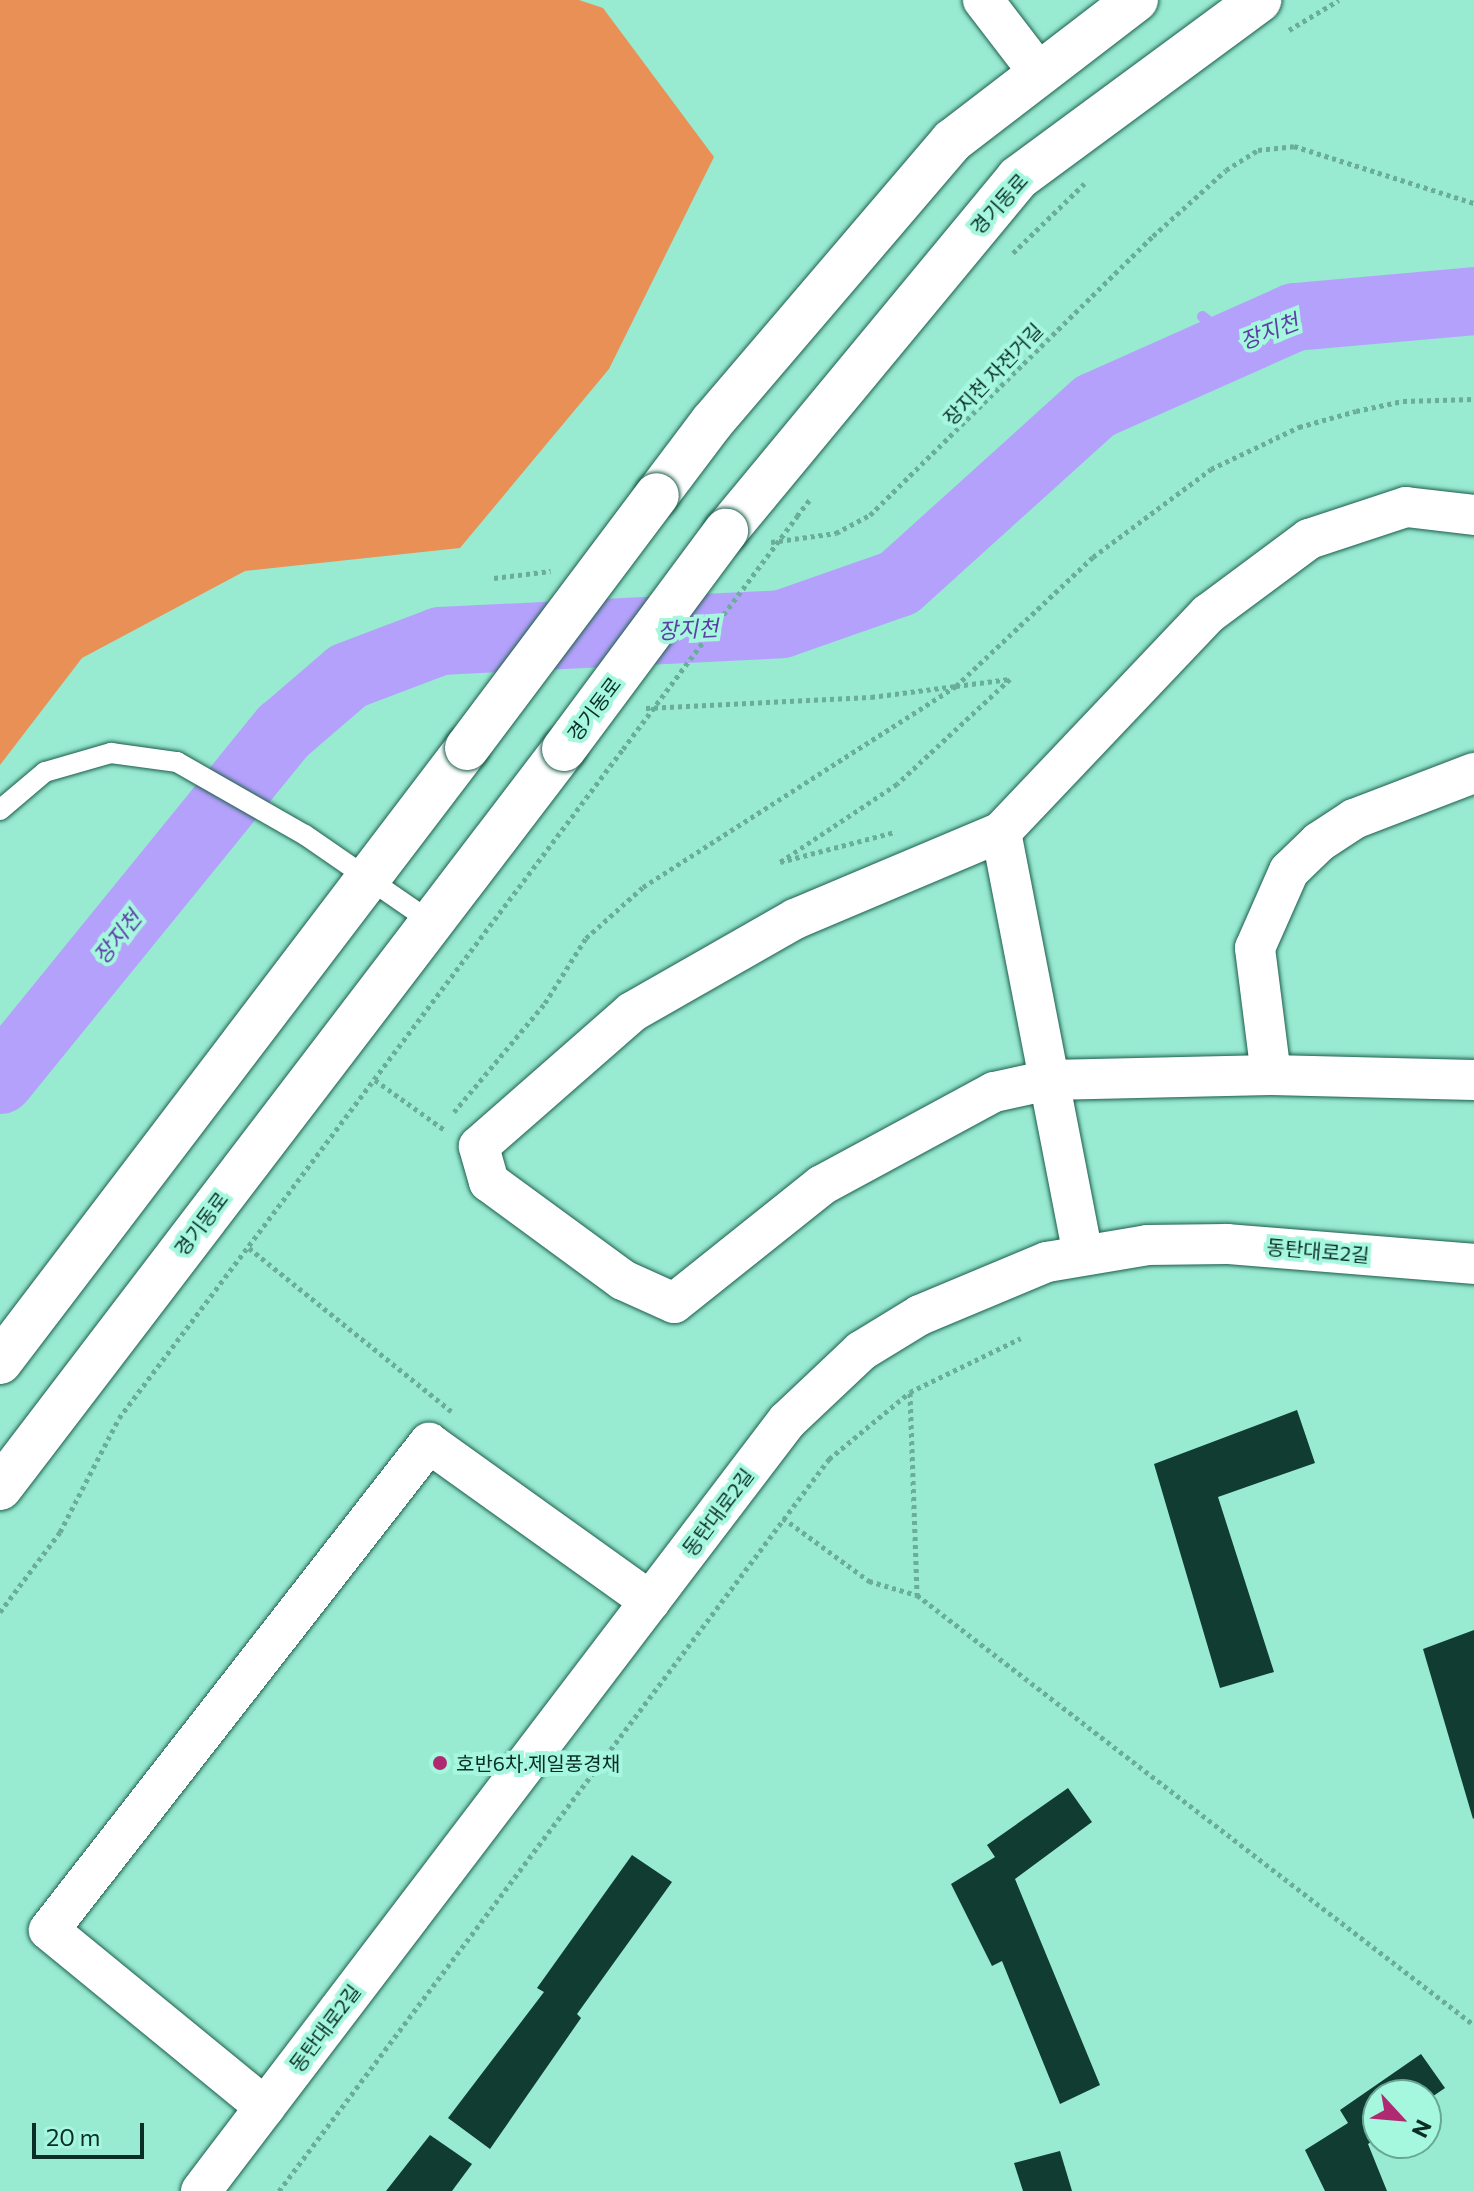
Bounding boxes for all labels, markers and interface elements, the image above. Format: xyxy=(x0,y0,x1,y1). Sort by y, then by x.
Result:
street label: 경기동로 xyxy=(965,169,1033,239)
water label: 장지천 xyxy=(1236,308,1302,354)
street label: 장지천 자전거길 xyxy=(938,318,1048,430)
water label: 장지천 xyxy=(657,614,719,644)
street label: 경기동로 xyxy=(562,672,626,746)
water label: 장지천 xyxy=(88,905,146,969)
street label: 경기동로 xyxy=(169,1187,233,1261)
street label: 동탄대로2길 xyxy=(1266,1235,1370,1267)
street label: 동탄대로2길 xyxy=(677,1464,759,1560)
place label: 호반6차.제일풍경채 xyxy=(456,1751,620,1775)
marker: 호반6차.제일풍경채 xyxy=(431,1754,449,1772)
street label: 동탄대로2길 xyxy=(284,1980,366,2076)
north arrow xyxy=(1362,2079,1442,2159)
scale bar xyxy=(36,2107,148,2157)
text: N xyxy=(1406,2116,1438,2142)
text: 20 m xyxy=(46,2122,100,2151)

